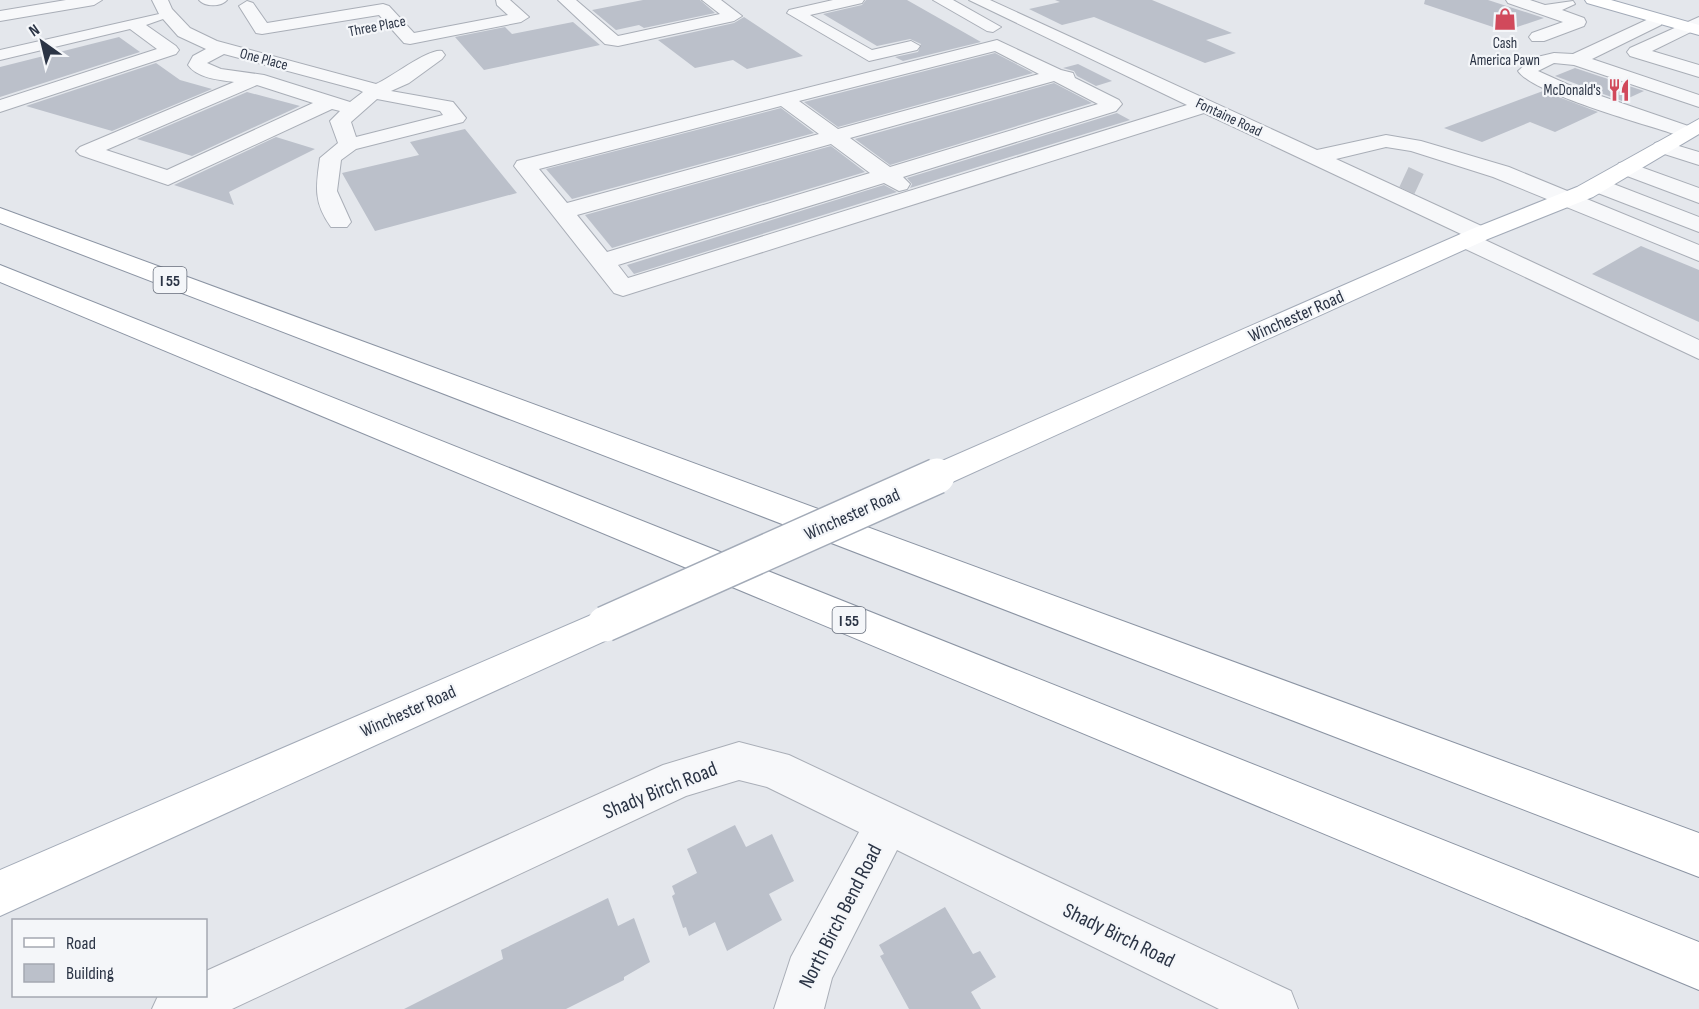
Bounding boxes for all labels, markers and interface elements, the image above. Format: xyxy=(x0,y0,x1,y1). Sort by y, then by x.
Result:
shop icon: Cash America Pawn xyxy=(1492,6,1518,32)
north arrow xyxy=(12,12,72,72)
street label: Three Place xyxy=(347,12,407,41)
text: N xyxy=(26,21,43,41)
place label: Cash America Pawn xyxy=(1469,34,1540,70)
street label: One Place xyxy=(238,44,290,75)
restaurant icon: McDonald's xyxy=(1606,77,1632,103)
place label: McDonald's xyxy=(1544,81,1601,100)
street label: Fontaine Road xyxy=(1193,94,1265,141)
road number: I 55 xyxy=(154,267,186,293)
street label: Winchester Road xyxy=(1245,286,1347,347)
street label: Winchester Road xyxy=(801,484,903,545)
road number: I 55 xyxy=(832,607,866,633)
street label: Winchester Road xyxy=(357,681,459,742)
street label: Shady Birch Road xyxy=(599,756,721,825)
street label: North Birch Bend Road xyxy=(793,840,887,992)
street label: Shady Birch Road xyxy=(1059,898,1179,973)
legend xyxy=(12,919,207,997)
text: Road xyxy=(66,933,96,954)
text: Building xyxy=(66,963,114,984)

